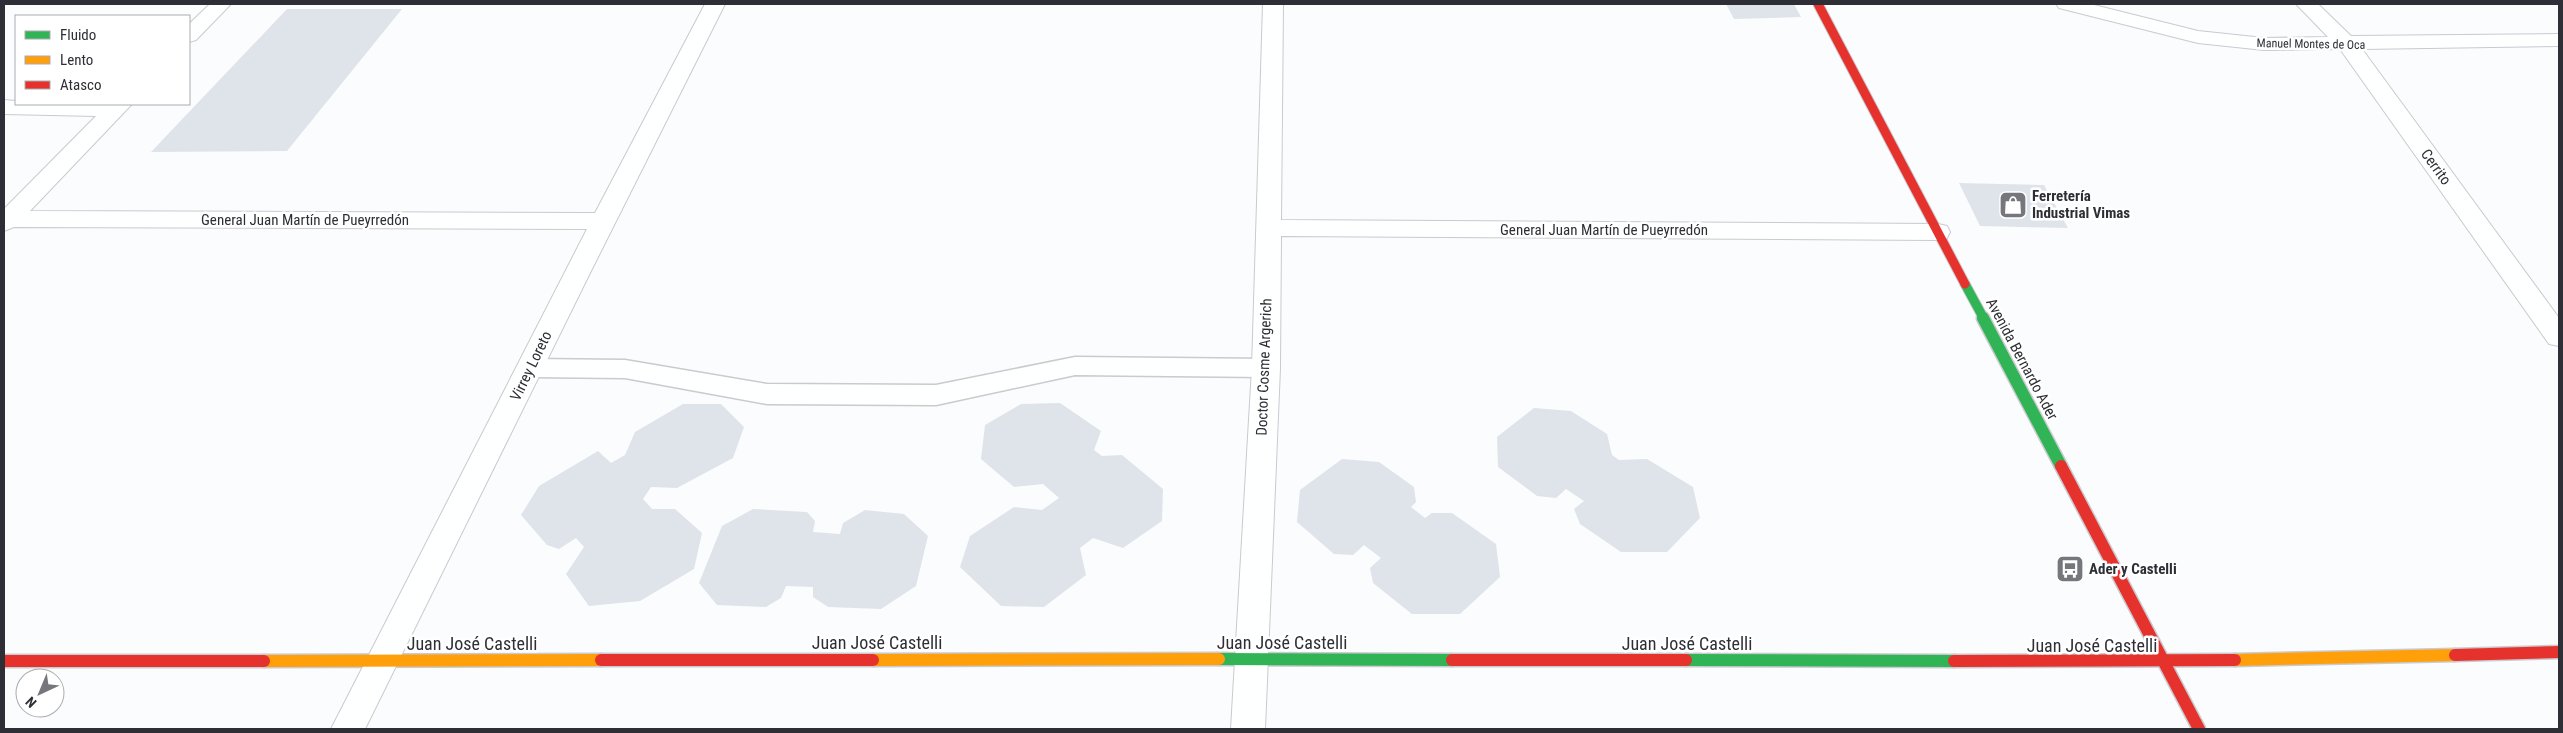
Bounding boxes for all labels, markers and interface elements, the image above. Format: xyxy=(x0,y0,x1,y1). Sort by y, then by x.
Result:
legend xyxy=(15,15,190,105)
text: Fluido xyxy=(60,26,96,44)
street label: Manuel Montes de Oca xyxy=(2257,36,2366,52)
text: Lento xyxy=(60,51,93,69)
text: Atasco xyxy=(60,76,101,94)
street label: Cerrito xyxy=(2417,146,2455,188)
place label: Ferretería Industrial Vimas xyxy=(2032,187,2130,222)
shop icon: Ferretería Industrial Vimas xyxy=(1998,190,2028,220)
street label: General Juan Martín de Pueyrredón xyxy=(201,211,409,229)
street label: General Juan Martín de Pueyrredón xyxy=(1500,221,1708,239)
street label: Avenida Bernardo Ader xyxy=(1982,295,2062,423)
street label: Doctor Cosme Argerich xyxy=(1253,298,1275,436)
street label: Virrey Loreto xyxy=(506,328,556,404)
bus stop icon: Ader y Castelli xyxy=(2055,554,2085,584)
place label: Ader y Castelli xyxy=(2089,560,2177,578)
street label: Juan José Castelli xyxy=(812,632,942,653)
street label: Juan José Castelli xyxy=(1217,632,1347,653)
street label: Juan José Castelli xyxy=(407,633,537,654)
street label: Juan José Castelli xyxy=(1622,633,1752,654)
street label: Juan José Castelli xyxy=(2027,635,2157,656)
north arrow xyxy=(15,668,65,718)
text: N xyxy=(22,694,40,711)

